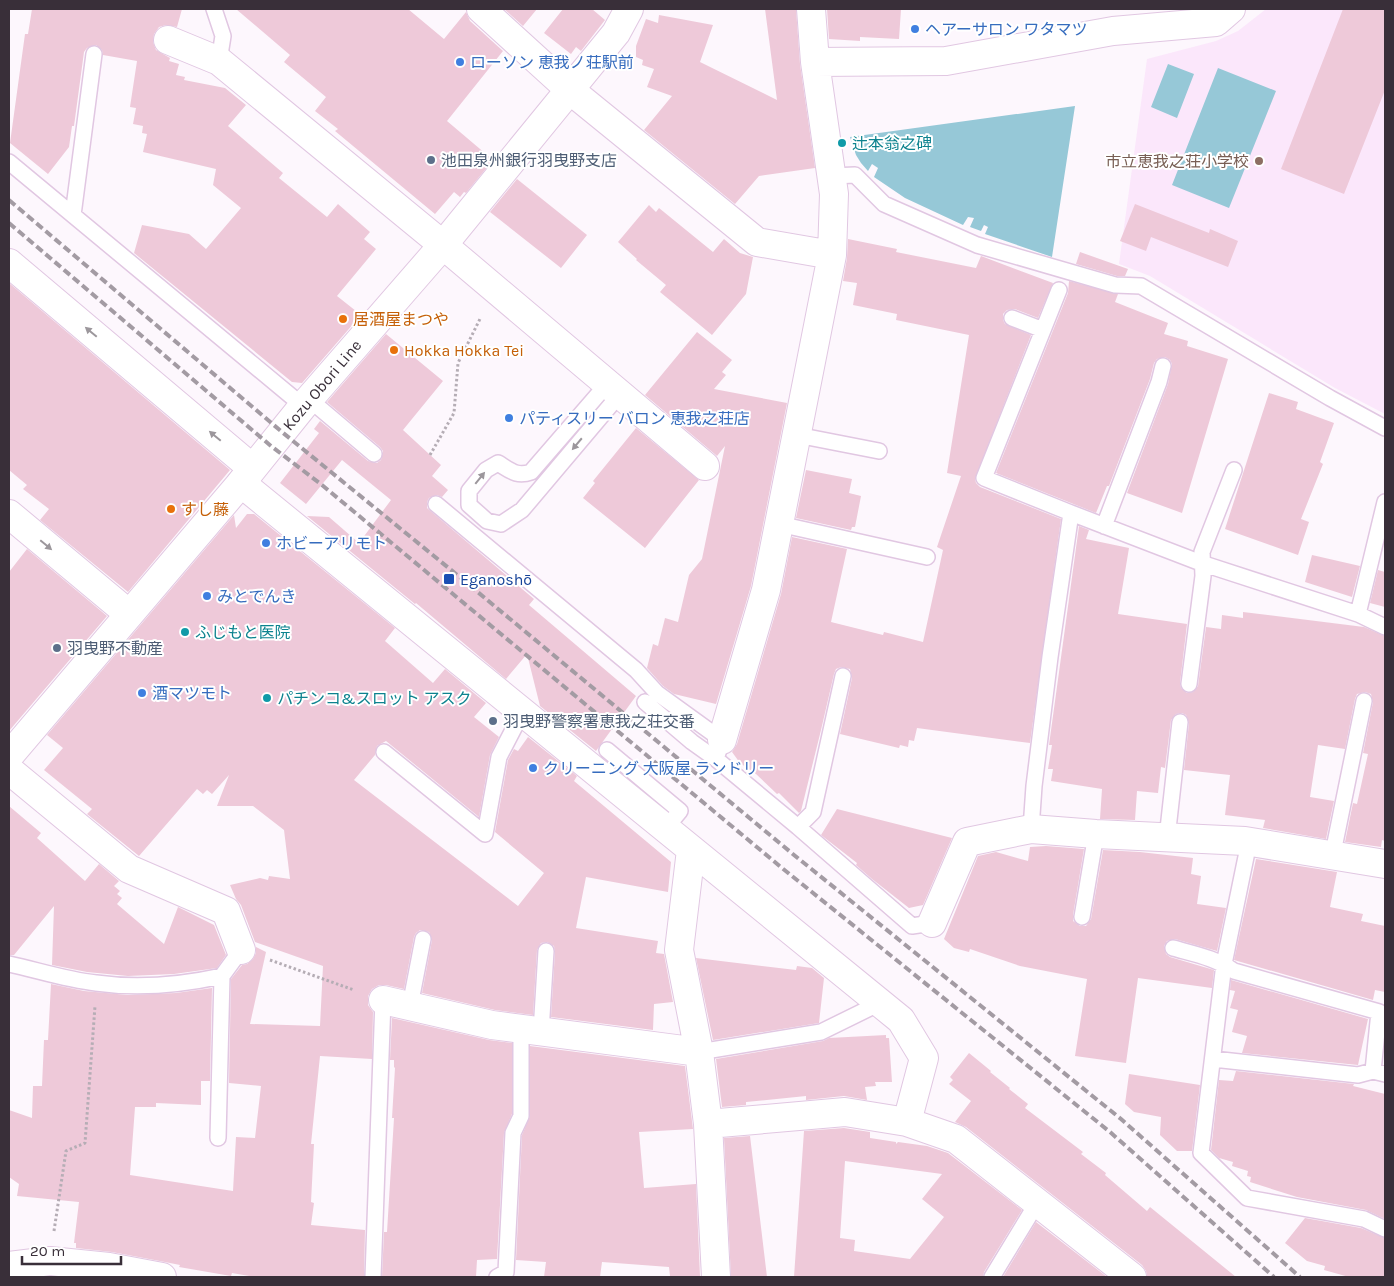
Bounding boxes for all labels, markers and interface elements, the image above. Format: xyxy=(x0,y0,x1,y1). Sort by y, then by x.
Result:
place label: ヘアーサロン ワタマツ xyxy=(925,20,1088,39)
marker: ヘアーサロン ワタマツ xyxy=(909,23,921,35)
place label: ローソン 恵我ノ荘駅前 xyxy=(470,53,634,72)
marker: ローソン 恵我ノ荘駅前 xyxy=(454,56,466,68)
place label: 辻本翁之碑 xyxy=(852,134,932,153)
marker: 辻本翁之碑 xyxy=(836,137,848,149)
place label: 池田泉州銀行羽曳野支店 xyxy=(441,151,617,170)
place label: 市立恵我之荘小学校 xyxy=(1105,152,1249,171)
marker: 池田泉州銀行羽曳野支店 xyxy=(425,154,437,166)
marker: 市立恵我之荘小学校 xyxy=(1253,155,1265,167)
place label: 居酒屋まつや xyxy=(353,310,449,329)
marker: 居酒屋まつや xyxy=(337,313,349,325)
one-way arrow xyxy=(84,326,97,337)
street label: Kozu Obori Line xyxy=(279,336,365,434)
place label: Hokka Hokka Tei xyxy=(404,341,524,360)
marker: Hokka Hokka Tei xyxy=(388,344,400,356)
place label: パティスリー バロン 恵我之荘店 xyxy=(519,409,750,428)
marker: パティスリー バロン 恵我之荘店 xyxy=(503,412,515,424)
one-way arrow xyxy=(209,431,222,442)
one-way arrow xyxy=(571,438,582,451)
one-way arrow xyxy=(474,471,485,484)
place label: すし藤 xyxy=(181,500,229,519)
marker: すし藤 xyxy=(165,503,177,515)
place label: ホビーアリモト xyxy=(276,534,387,553)
marker: ホビーアリモト xyxy=(260,537,272,549)
one-way arrow xyxy=(40,540,53,551)
place label: Eganoshō xyxy=(460,570,532,589)
marker: Eganoshō xyxy=(442,572,456,586)
place label: みとでんき xyxy=(217,587,297,606)
marker: みとでんき xyxy=(201,590,213,602)
place label: ふじもと医院 xyxy=(195,623,291,642)
marker: ふじもと医院 xyxy=(179,626,191,638)
place label: 羽曳野不動産 xyxy=(67,639,163,658)
marker: 羽曳野不動産 xyxy=(51,642,63,654)
place label: 酒マツモト xyxy=(152,684,232,703)
marker: 酒マツモト xyxy=(136,687,148,699)
place label: パチンコ&スロット アスク xyxy=(277,689,471,708)
marker: パチンコ&スロット アスク xyxy=(261,692,273,704)
place label: 羽曳野警察署恵我之荘交番 xyxy=(503,712,695,731)
marker: 羽曳野警察署恵我之荘交番 xyxy=(487,715,499,727)
place label: クリーニング 大阪屋 ランドリー xyxy=(543,759,775,778)
marker: クリーニング 大阪屋 ランドリー xyxy=(527,762,539,774)
scale bar xyxy=(22,1234,121,1266)
text: 20 m xyxy=(30,1242,65,1260)

